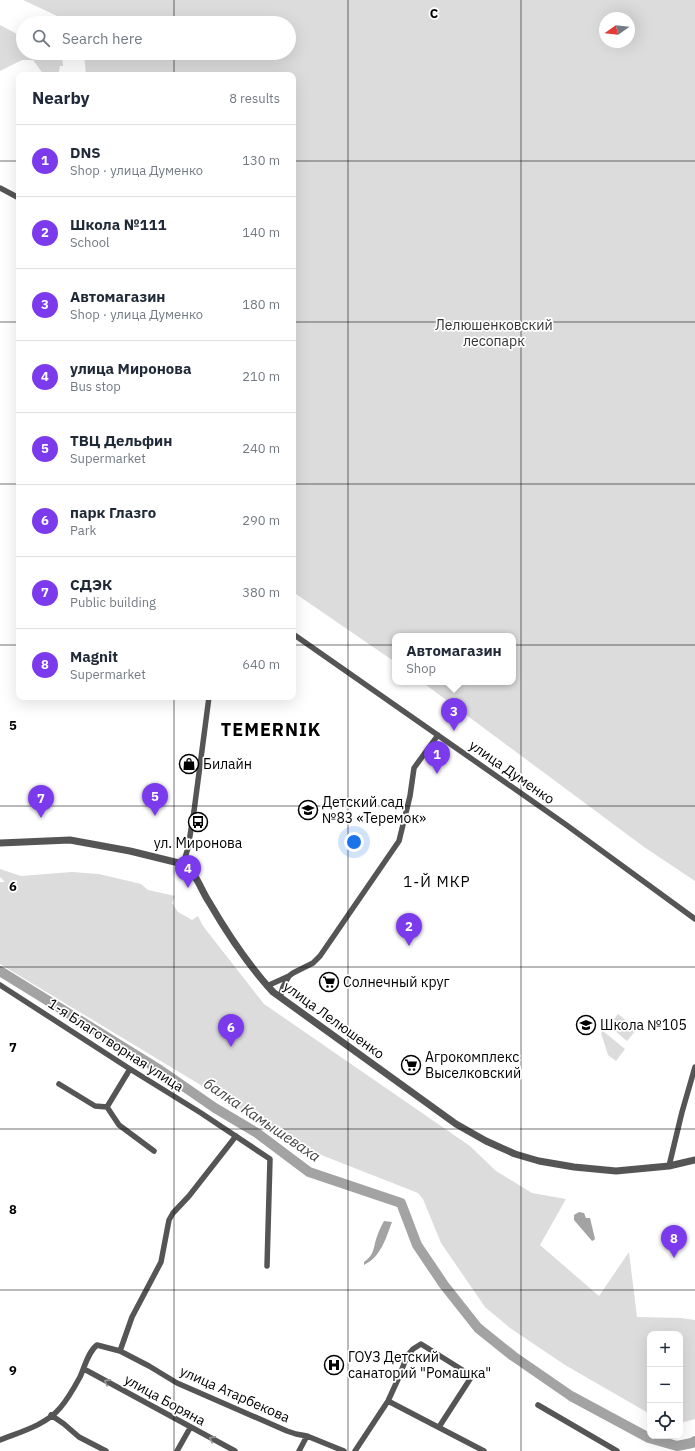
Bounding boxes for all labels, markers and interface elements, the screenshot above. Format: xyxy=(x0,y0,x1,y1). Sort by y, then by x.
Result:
text: C xyxy=(430,5,439,22)
north arrow xyxy=(599,12,635,48)
search box xyxy=(16,16,296,60)
icon: search xyxy=(30,27,52,49)
text: Search here xyxy=(62,29,142,48)
text: Nearby xyxy=(32,87,90,109)
text: 8 results xyxy=(229,90,280,107)
text: DNS xyxy=(70,143,101,162)
text: 1 xyxy=(41,152,49,169)
text: 130 m xyxy=(242,152,280,169)
text: Shop · улица Думенко xyxy=(70,162,203,179)
text: Школа №111 xyxy=(70,215,167,234)
text: 2 xyxy=(41,224,49,241)
text: 140 m xyxy=(242,224,280,241)
text: School xyxy=(70,234,110,251)
text: Автомагазин xyxy=(70,287,166,306)
text: 3 xyxy=(41,296,49,313)
text: 180 m xyxy=(242,296,280,313)
text: Shop · улица Думенко xyxy=(70,306,203,323)
park label: Лелюшенковский лесопарк xyxy=(435,316,553,350)
text: улица Миронова xyxy=(70,359,191,378)
text: 4 xyxy=(41,368,49,385)
text: 210 m xyxy=(242,368,280,385)
text: Bus stop xyxy=(70,378,121,395)
text: ТВЦ Дельфин xyxy=(70,431,172,450)
text: 5 xyxy=(41,440,49,457)
text: 240 m xyxy=(242,440,280,457)
text: Supermarket xyxy=(70,450,146,467)
text: парк Глазго xyxy=(70,503,156,522)
text: 6 xyxy=(41,512,49,529)
text: 290 m xyxy=(242,512,280,529)
text: Park xyxy=(70,522,96,539)
text: СДЭК xyxy=(70,575,112,594)
text: 7 xyxy=(41,584,49,601)
text: 380 m xyxy=(242,584,280,601)
text: Public building xyxy=(70,594,156,611)
popup xyxy=(392,633,516,685)
text: Автомагазин xyxy=(406,641,502,660)
text: Magnit xyxy=(70,647,118,666)
text: 8 xyxy=(41,656,49,673)
text: 640 m xyxy=(242,656,280,673)
text: Shop xyxy=(406,660,436,677)
text: Supermarket xyxy=(70,666,146,683)
pin: 3 xyxy=(441,698,467,731)
text: 5 xyxy=(9,717,17,734)
district label: TEMERNIK xyxy=(221,718,321,741)
street label: улица Думенко xyxy=(466,736,558,808)
pin: 1 xyxy=(424,741,450,774)
shop icon: Билайн xyxy=(178,753,200,775)
place label: Билайн xyxy=(203,755,252,773)
pin: 5 xyxy=(142,783,168,816)
pin: 7 xyxy=(28,785,54,818)
place label: Детский сад №83 «Теремок» xyxy=(322,793,426,827)
school or university icon: Детский сад №83 «Теремок» xyxy=(297,799,319,821)
bus stop icon: ул. Миронова xyxy=(187,811,209,833)
your location xyxy=(344,832,364,852)
place label: ул. Миронова xyxy=(154,834,243,852)
pin: 4 xyxy=(175,855,201,888)
district label: 1-Й МКР xyxy=(403,872,471,891)
text: 6 xyxy=(9,878,17,895)
pin: 2 xyxy=(396,913,422,946)
supermarket icon: Солнечный круг xyxy=(318,971,340,993)
place label: Солнечный круг xyxy=(343,973,450,991)
street label: улица Лелюшенко xyxy=(280,977,388,1063)
street label: 1-я Благотворная улица xyxy=(45,994,188,1096)
pin: 6 xyxy=(218,1014,244,1047)
school or university icon: Школа №105 xyxy=(575,1014,597,1036)
place label: Школа №105 xyxy=(600,1016,687,1034)
text: 7 xyxy=(9,1039,17,1056)
place label: Агрокомплекс Выселковский xyxy=(425,1048,521,1082)
supermarket icon: Агрокомплекс Выселковский xyxy=(400,1054,422,1076)
water label: балка Камышеваха xyxy=(200,1074,324,1166)
text: 8 xyxy=(9,1201,17,1218)
pin: 8 xyxy=(661,1225,687,1258)
map controls xyxy=(647,1331,683,1439)
button: + xyxy=(647,1331,683,1367)
place label: ГОУЗ Детский санаторий "Ромашка" xyxy=(348,1348,491,1382)
hospital icon: ГОУЗ Детский санаторий "Ромашка" xyxy=(323,1354,345,1376)
text: 9 xyxy=(9,1362,17,1379)
street label: улица Атарбекова xyxy=(177,1362,293,1427)
button: − xyxy=(647,1367,683,1403)
street label: улица Боряна xyxy=(121,1370,209,1430)
one-way arrow xyxy=(104,1379,111,1387)
button: locate xyxy=(647,1403,683,1439)
one-way arrow xyxy=(209,1437,217,1444)

